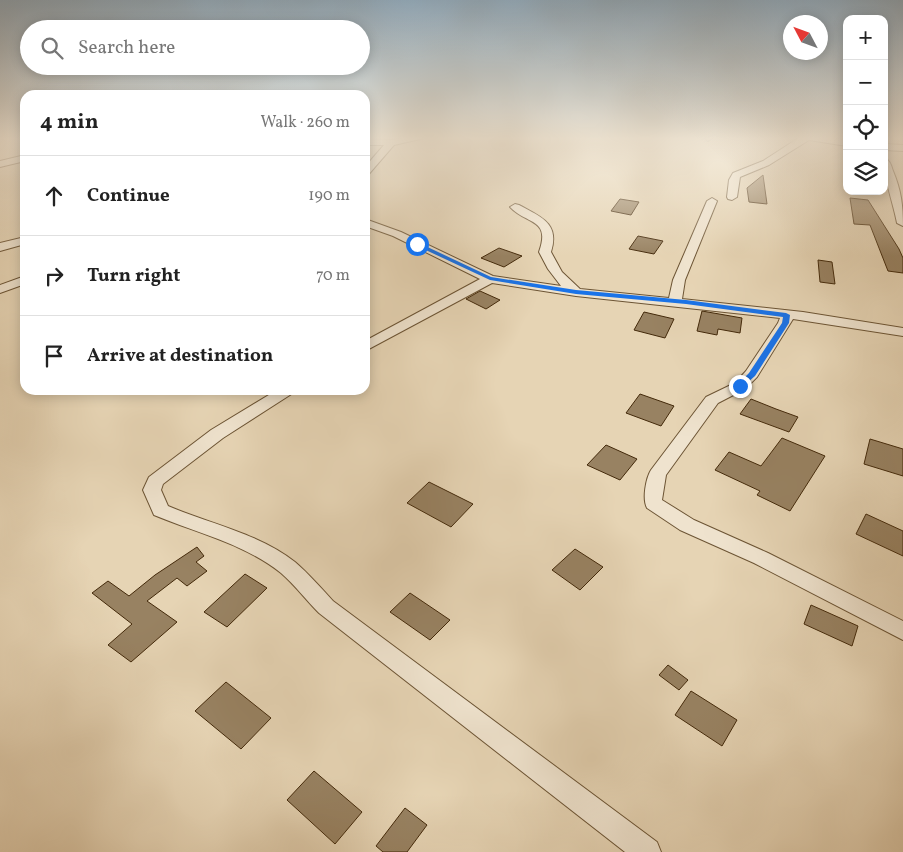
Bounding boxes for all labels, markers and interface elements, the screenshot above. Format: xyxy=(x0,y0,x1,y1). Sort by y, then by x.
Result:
north arrow xyxy=(783,15,828,60)
map controls xyxy=(843,15,888,195)
button: + xyxy=(843,15,888,60)
search box xyxy=(20,20,370,75)
icon: search xyxy=(38,34,66,62)
text: Search here xyxy=(78,35,175,61)
button: − xyxy=(843,60,888,105)
button: locate xyxy=(843,105,888,150)
text: 4 min xyxy=(40,108,99,137)
text: Walk · 260 m xyxy=(260,112,350,134)
button: layers xyxy=(843,150,888,195)
icon: ahead xyxy=(40,182,68,210)
text: Continue xyxy=(87,183,170,209)
text: 190 m xyxy=(308,185,350,207)
route start xyxy=(406,233,429,256)
icon: right xyxy=(40,262,68,290)
text: Turn right xyxy=(87,263,180,289)
text: 70 m xyxy=(316,265,350,287)
icon: arrive xyxy=(40,342,68,370)
text: Arrive at destination xyxy=(87,343,273,369)
route end xyxy=(729,375,752,398)

